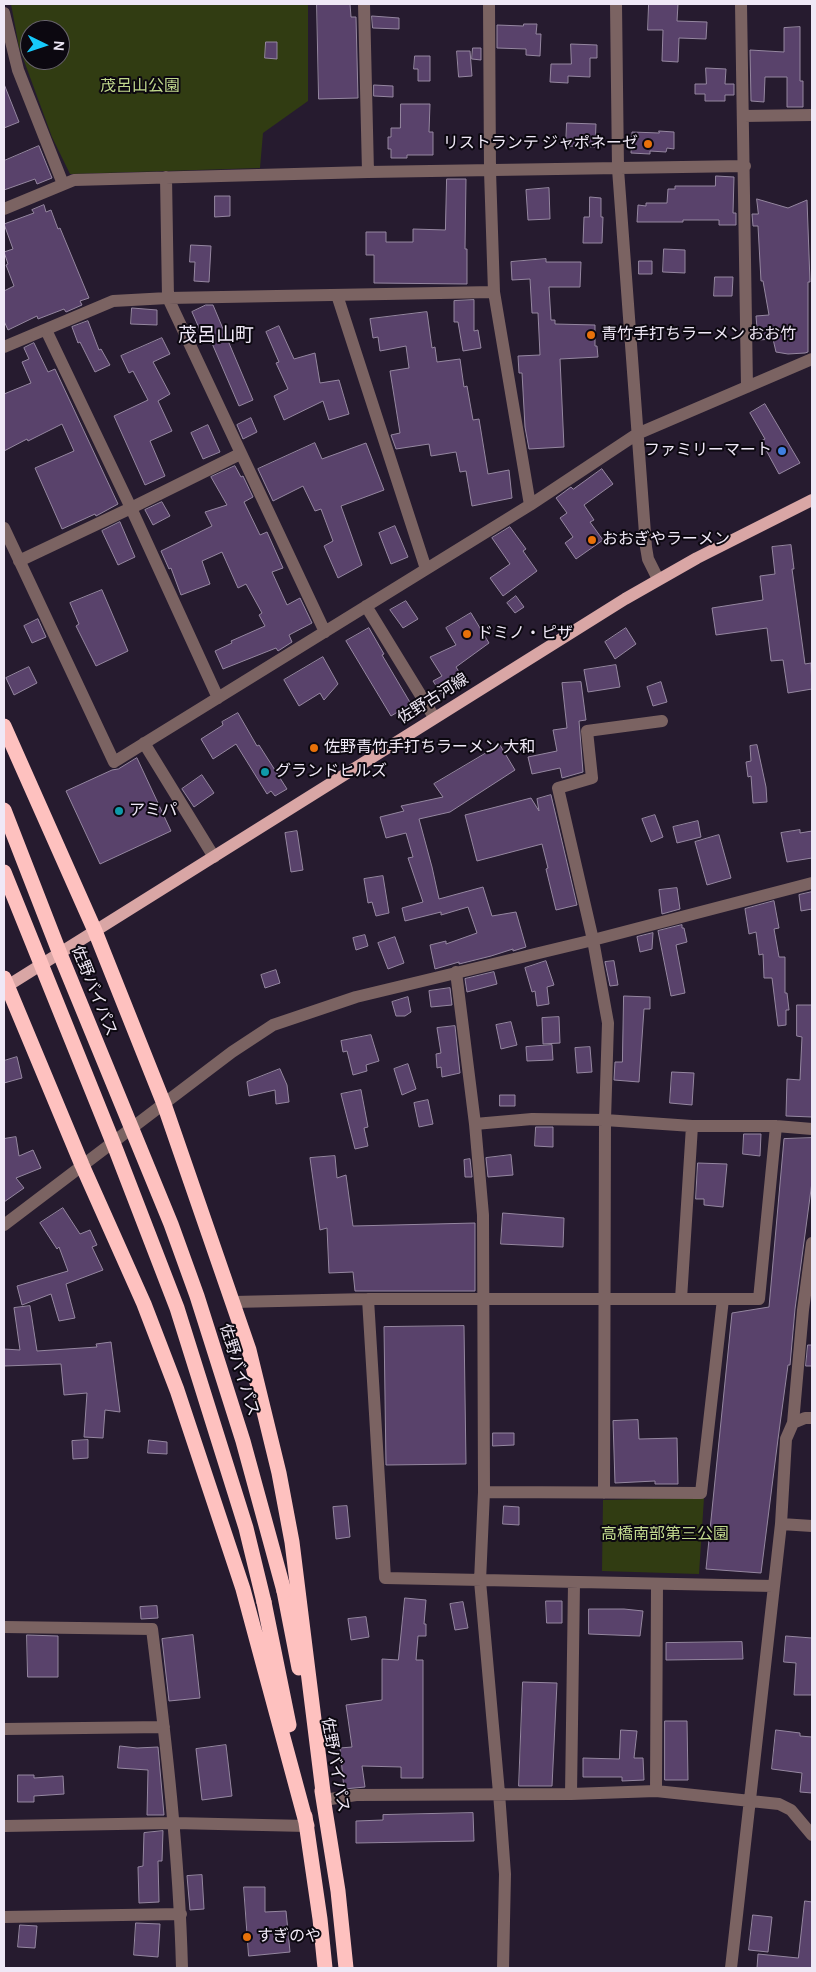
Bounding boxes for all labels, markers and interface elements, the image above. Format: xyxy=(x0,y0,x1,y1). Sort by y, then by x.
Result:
north arrow xyxy=(20,20,70,70)
text: N xyxy=(50,40,69,52)
park label: 茂呂山公園 xyxy=(100,77,180,97)
place label: リストランテ ジャポネーゼ xyxy=(443,134,638,154)
marker: リストランテ ジャポネーゼ xyxy=(642,138,654,150)
district label: 茂呂山町 xyxy=(178,325,254,347)
place label: 青竹手打ちラーメン おお竹 xyxy=(601,325,796,345)
marker: 青竹手打ちラーメン おお竹 xyxy=(585,329,597,341)
place label: ファミリーマート xyxy=(644,441,772,461)
marker: ファミリーマート xyxy=(776,445,788,457)
place label: おおぎやラーメン xyxy=(602,530,730,550)
marker: おおぎやラーメン xyxy=(586,534,598,546)
place label: ドミノ・ピザ xyxy=(477,624,573,644)
marker: ドミノ・ピザ xyxy=(461,628,473,640)
street label: 佐野古河線 xyxy=(394,670,472,728)
place label: 佐野青竹手打ちラーメン 大和 xyxy=(324,738,535,758)
marker: 佐野青竹手打ちラーメン 大和 xyxy=(308,742,320,754)
place label: グランドヒルズ xyxy=(275,762,387,782)
marker: グランドヒルズ xyxy=(259,766,271,778)
place label: アミパ xyxy=(129,801,177,821)
marker: アミパ xyxy=(113,805,125,817)
street label: 佐野バイパス xyxy=(67,943,121,1039)
street label: 佐野バイパス xyxy=(215,1321,263,1419)
park label: 高橋南部第三公園 xyxy=(601,1525,729,1545)
street label: 佐野バイパス xyxy=(317,1716,353,1814)
place label: すぎのや xyxy=(257,1927,321,1947)
marker: すぎのや xyxy=(241,1931,253,1943)

